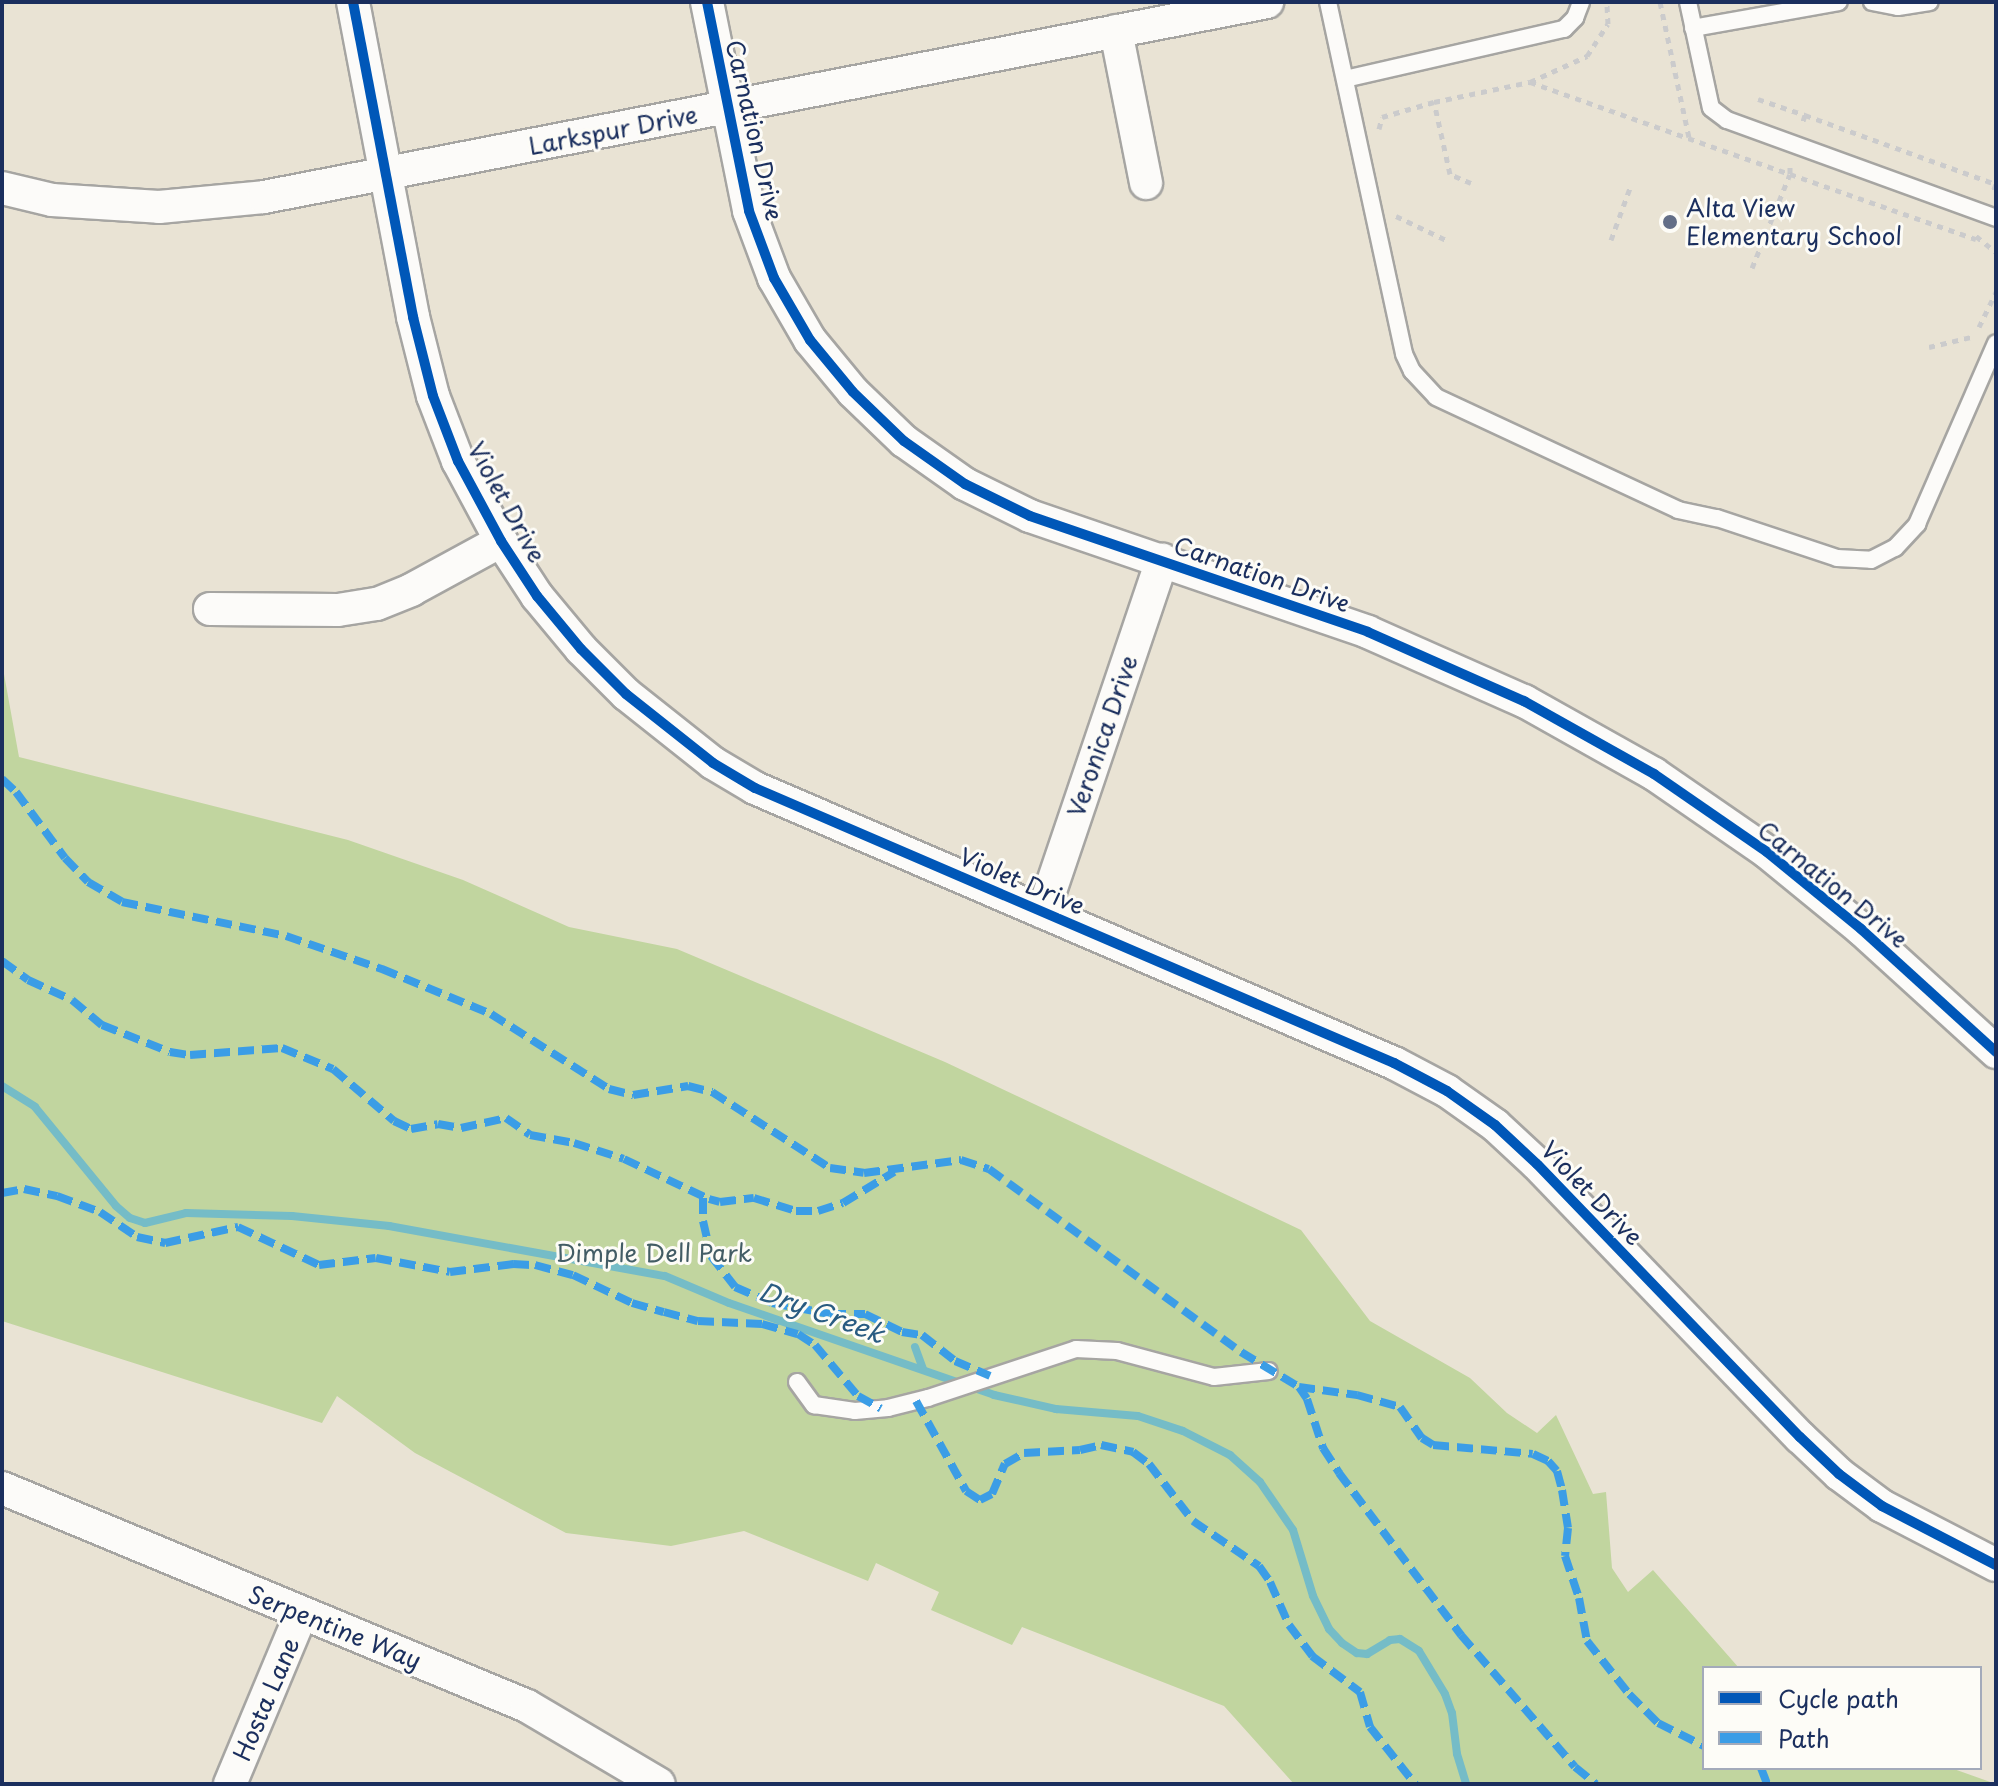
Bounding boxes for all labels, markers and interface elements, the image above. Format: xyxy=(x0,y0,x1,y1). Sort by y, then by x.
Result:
street label: Carnation Drive xyxy=(720,36,790,224)
street label: Larkspur Drive xyxy=(526,99,700,161)
place label: Alta View Elementary School xyxy=(1686,194,1902,250)
marker: Alta View Elementary School xyxy=(1661,213,1679,231)
street label: Violet Drive xyxy=(461,436,553,568)
street label: Carnation Drive xyxy=(1169,530,1355,618)
street label: Veronica Drive xyxy=(1061,651,1143,821)
street label: Carnation Drive xyxy=(1752,814,1914,954)
street label: Violet Drive xyxy=(954,841,1090,921)
street label: Violet Drive xyxy=(1534,1134,1650,1252)
park label: Dimple Dell Park xyxy=(555,1239,753,1267)
water label: Dry Creek xyxy=(755,1275,889,1349)
street label: Serpentine Way xyxy=(244,1579,426,1675)
street label: Hosta Lane xyxy=(227,1633,305,1765)
legend xyxy=(1702,1666,1982,1770)
text: Cycle path xyxy=(1778,1680,1899,1716)
text: Path xyxy=(1778,1720,1830,1756)

